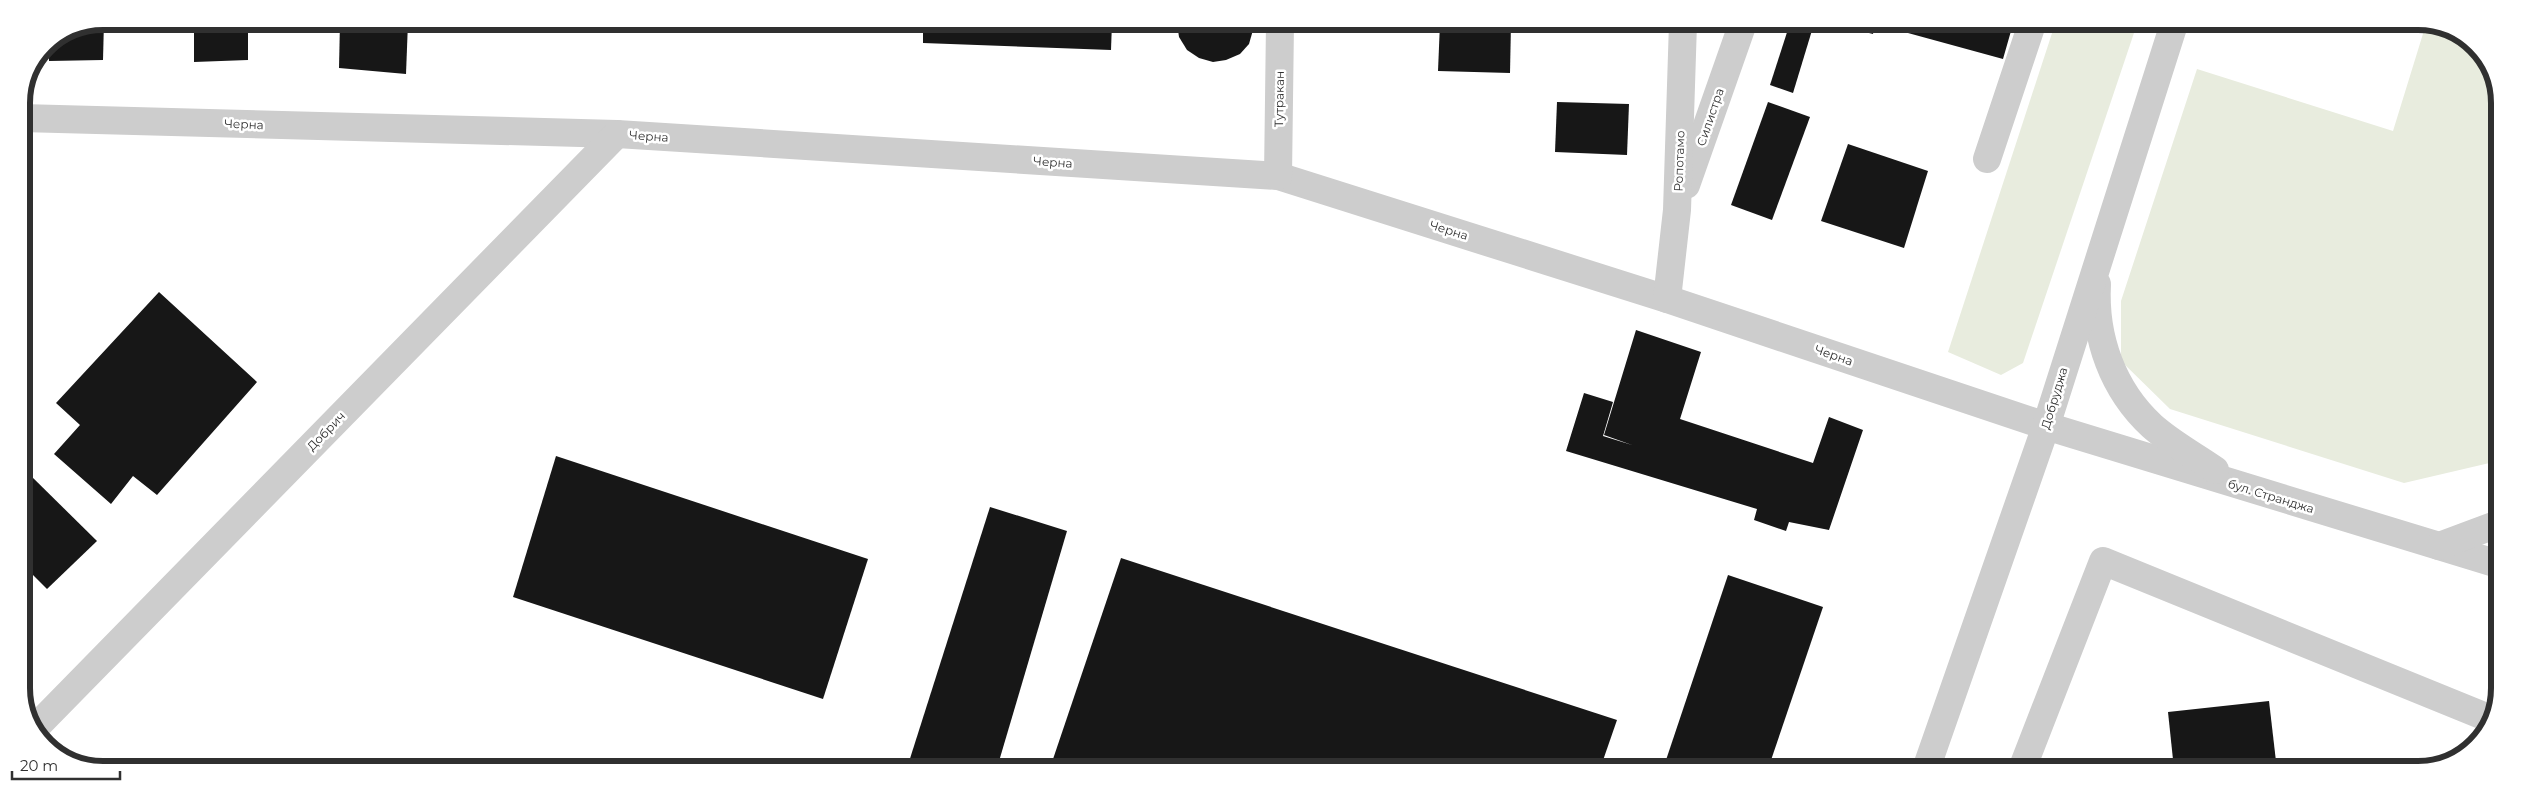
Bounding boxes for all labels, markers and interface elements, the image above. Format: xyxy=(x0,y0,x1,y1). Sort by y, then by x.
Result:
street label: Тутракан xyxy=(1271,71,1287,127)
street label: Силистра xyxy=(1693,86,1727,148)
street label: Черна xyxy=(224,116,264,132)
street label: Черна xyxy=(629,127,669,145)
street label: Ропотамо xyxy=(1670,130,1688,192)
street label: Черна xyxy=(1033,153,1073,171)
street label: Черна xyxy=(1428,217,1470,243)
street label: Черна xyxy=(1813,342,1855,368)
street label: Добруджа xyxy=(2037,365,2071,431)
street label: Добрич xyxy=(304,408,348,454)
street label: бул. Странджа xyxy=(2226,476,2316,516)
scale bar xyxy=(12,748,120,780)
text: 20 m xyxy=(20,756,58,775)

